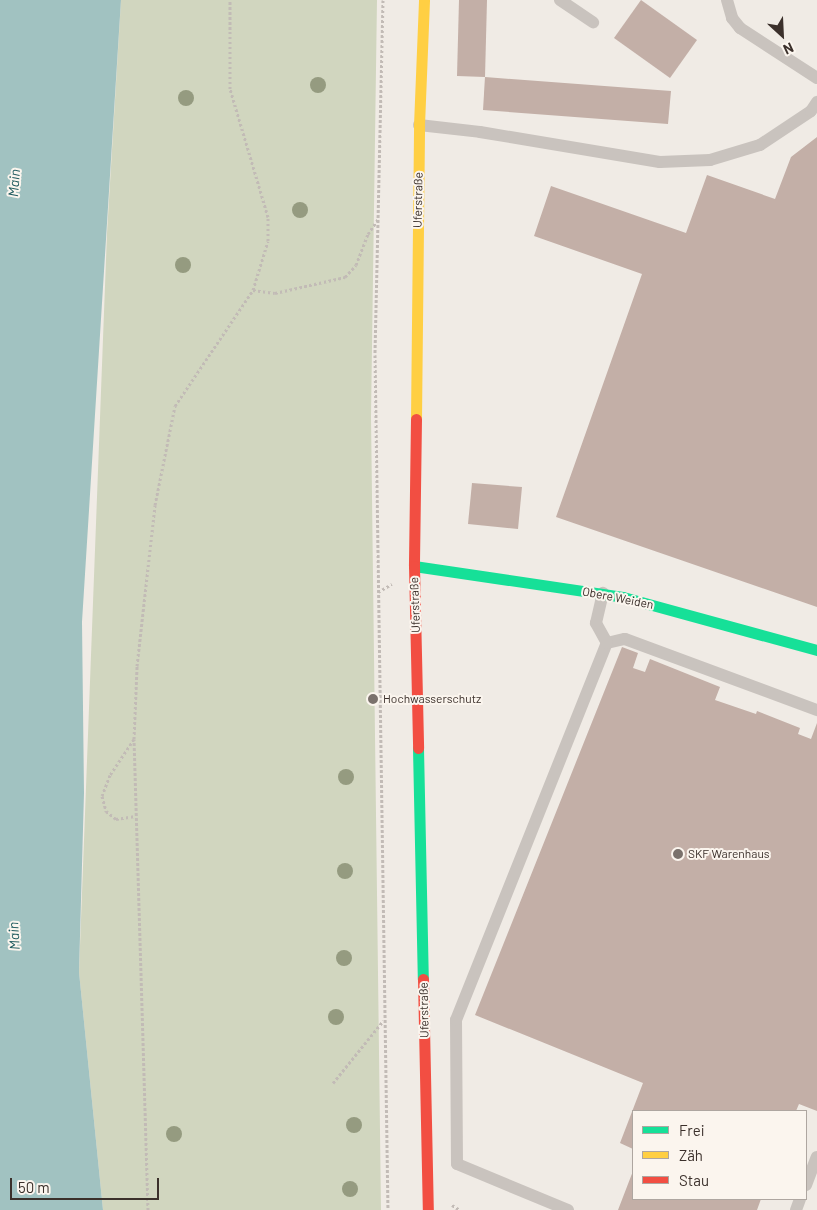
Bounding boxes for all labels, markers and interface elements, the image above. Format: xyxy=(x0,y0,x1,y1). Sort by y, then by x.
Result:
north arrow xyxy=(757,10,807,60)
text: N xyxy=(781,39,796,59)
water label: Main xyxy=(5,168,23,198)
street label: Uferstraße xyxy=(410,172,426,228)
street label: Uferstraße xyxy=(407,577,423,633)
street label: Obere Weiden xyxy=(581,584,655,612)
place label: Hochwasserschutz xyxy=(383,692,481,706)
marker: Hochwasserschutz xyxy=(367,693,379,705)
place label: SKF Warenhaus xyxy=(688,847,770,861)
marker: SKF Warenhaus xyxy=(672,848,684,860)
water label: Main xyxy=(5,922,23,950)
street label: Uferstraße xyxy=(416,982,432,1038)
legend xyxy=(632,1110,807,1200)
text: Frei xyxy=(679,1121,705,1139)
text: Zäh xyxy=(679,1146,703,1164)
scale bar xyxy=(12,1168,161,1200)
text: Stau xyxy=(679,1171,709,1189)
text: 50 m xyxy=(18,1178,50,1196)

